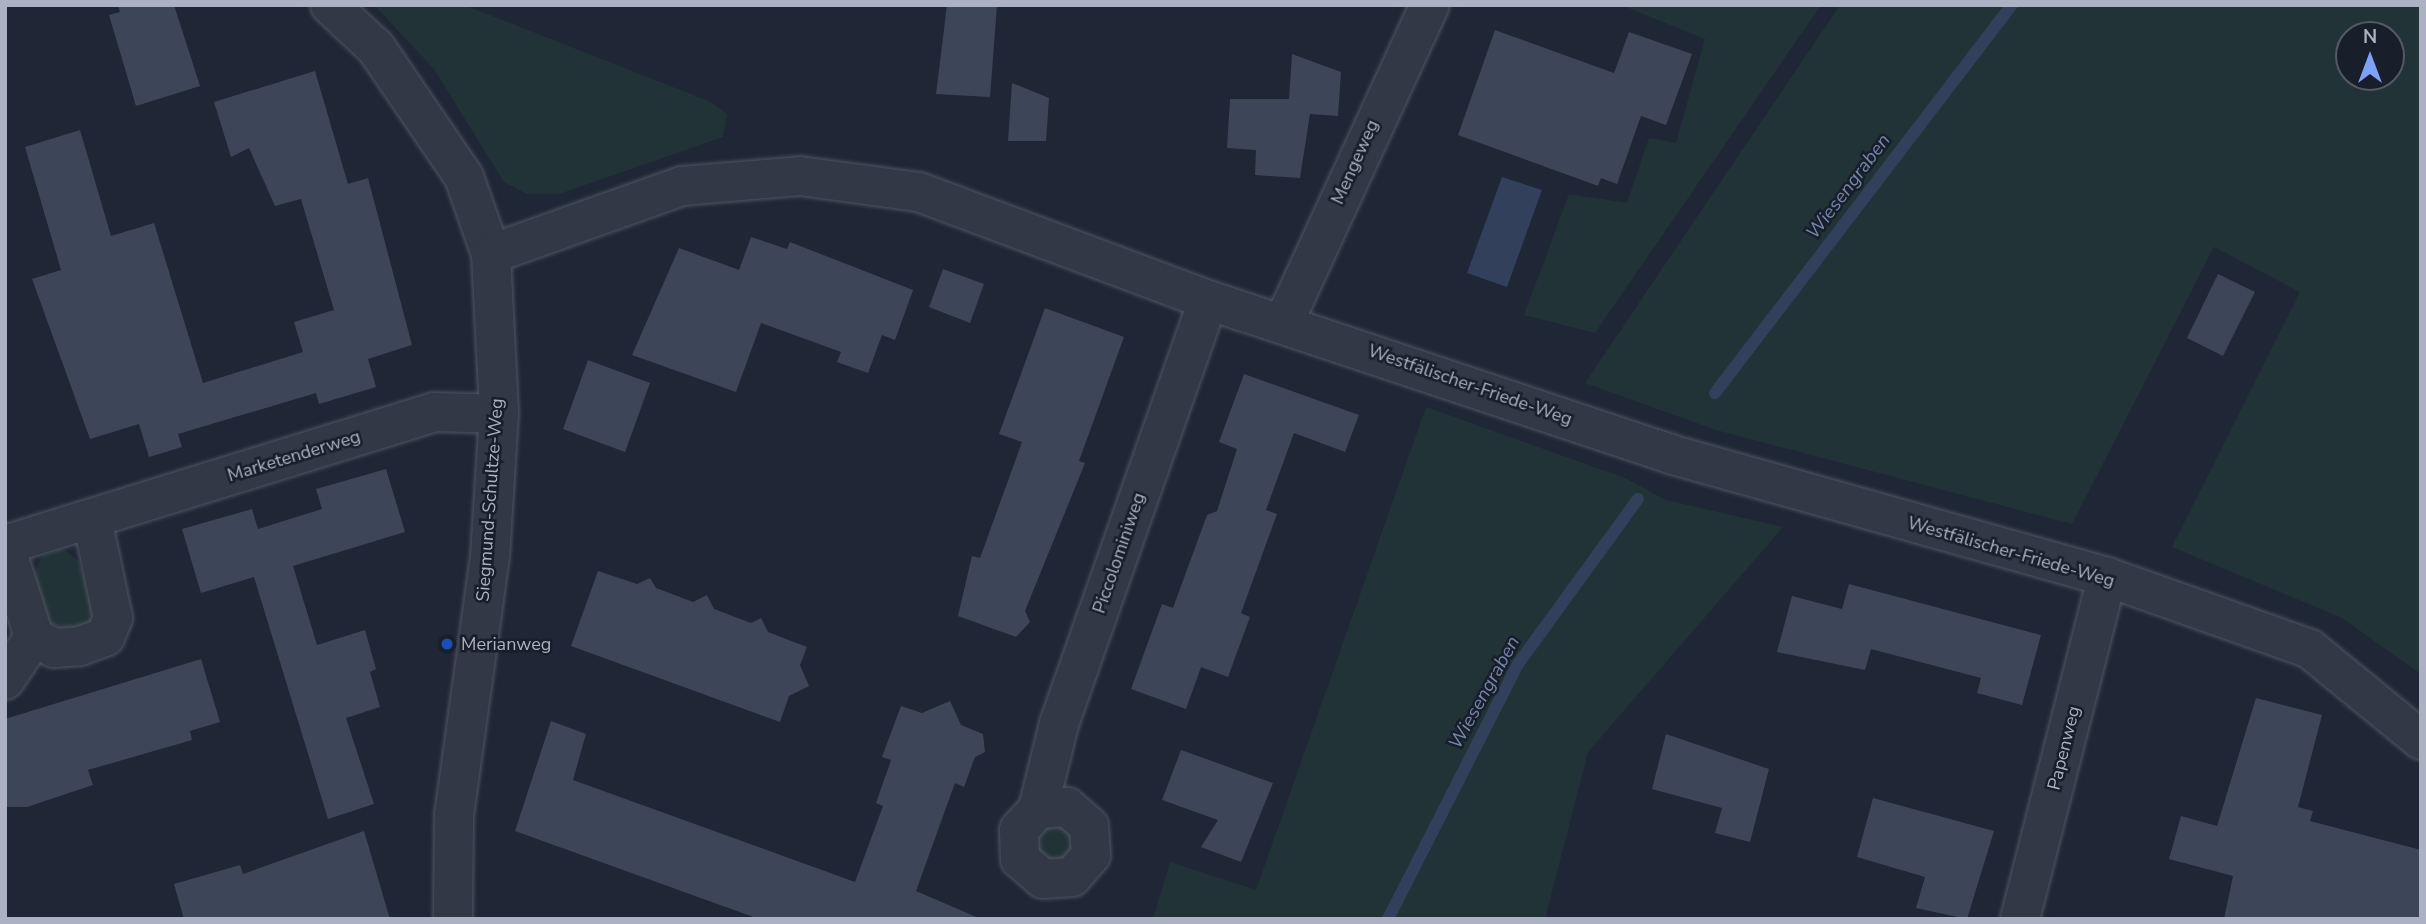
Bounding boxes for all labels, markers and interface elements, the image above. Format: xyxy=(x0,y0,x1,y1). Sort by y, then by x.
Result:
north arrow xyxy=(2335,21,2405,91)
text: N xyxy=(2363,24,2377,50)
street label: Mengeweg xyxy=(1327,116,1383,208)
water label: Wiesengraben xyxy=(1802,130,1896,244)
street label: Westfälischer-Friede-Weg xyxy=(1365,340,1575,430)
street label: Siegmund-Schultze-Weg xyxy=(472,398,508,602)
street label: Marketenderweg xyxy=(225,426,363,486)
street label: Piccolominiweg xyxy=(1088,490,1150,616)
street label: Westfälischer-Friede-Weg xyxy=(1905,512,2117,592)
place label: Merianweg xyxy=(461,633,551,655)
water label: Wiesengraben xyxy=(1445,633,1525,753)
marker: Merianweg xyxy=(439,636,455,652)
street label: Papenweg xyxy=(2043,704,2085,792)

